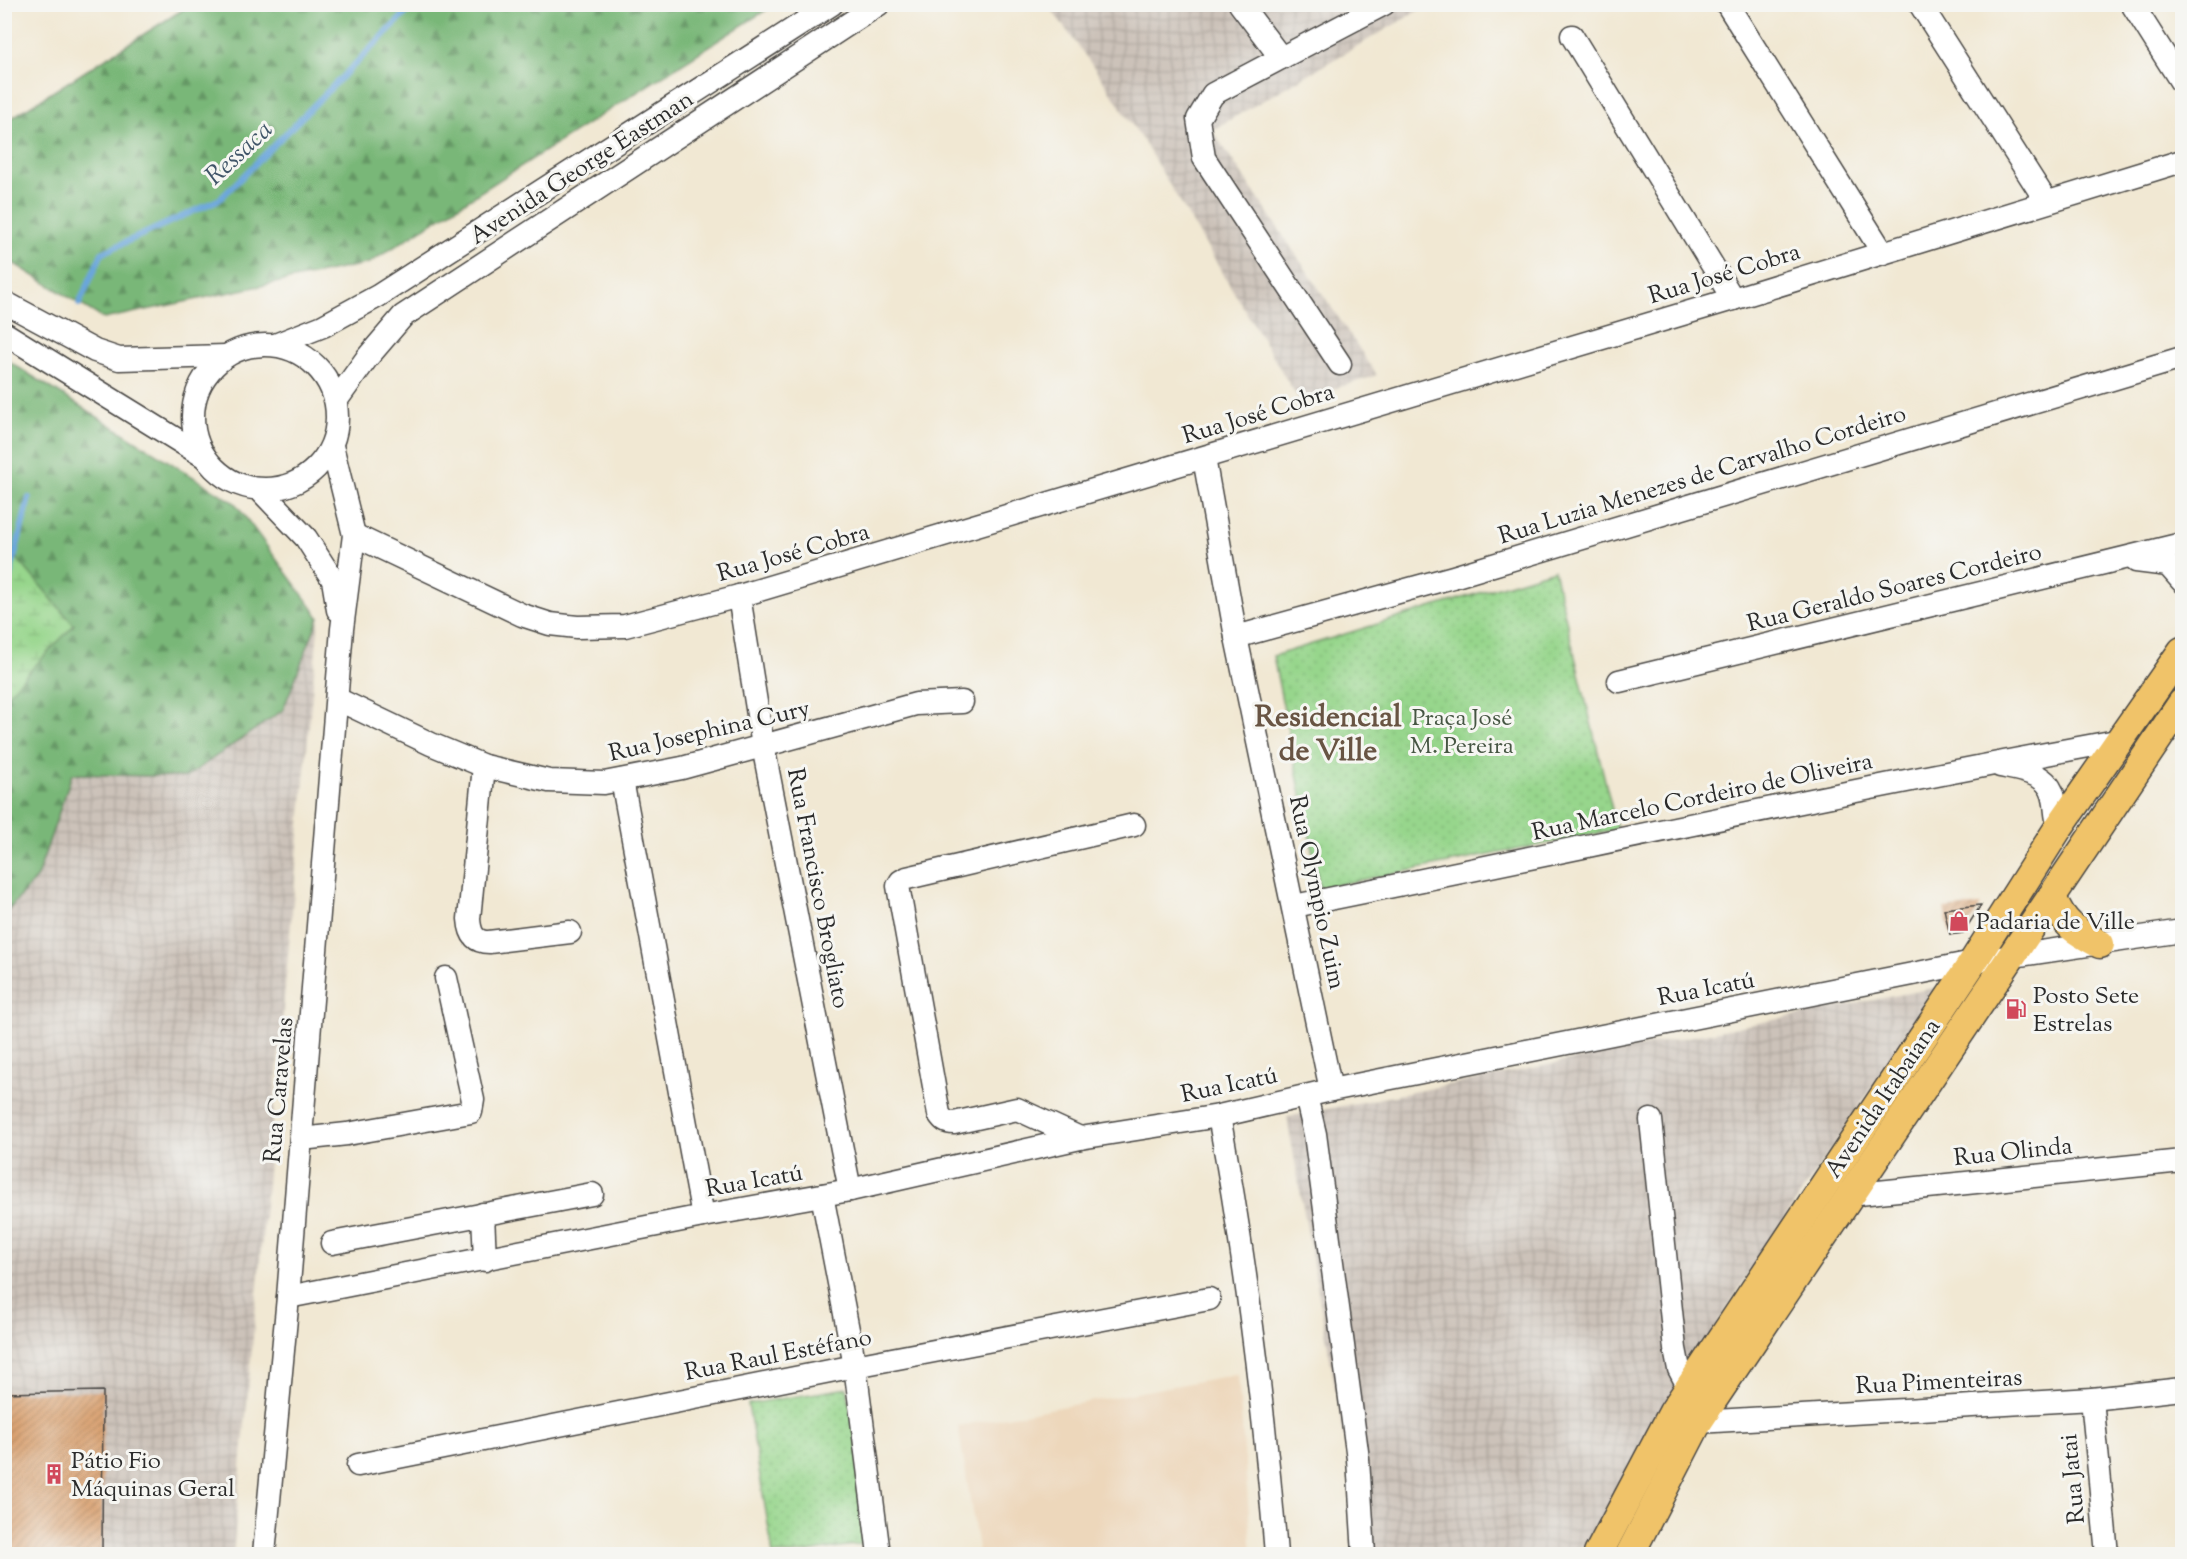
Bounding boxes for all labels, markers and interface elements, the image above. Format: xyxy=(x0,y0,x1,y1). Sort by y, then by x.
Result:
street label: Avenida George Eastman xyxy=(463,83,701,254)
water label: Ressaca xyxy=(198,113,282,195)
street label: Rua José Cobra xyxy=(1644,236,1805,314)
street label: Rua José Cobra xyxy=(1178,376,1339,454)
street label: Rua Luzia Menezes de Carvalho Cordeiro xyxy=(1495,398,1911,554)
street label: Rua José Cobra xyxy=(713,516,874,592)
street label: Rua Geraldo Soares Cordeiro xyxy=(1744,536,2045,642)
street label: Rua Josephina Cury xyxy=(606,692,813,772)
district label: Residencial de Ville xyxy=(1254,697,1402,774)
park label: Praça José M. Pereira xyxy=(1410,702,1514,764)
street label: Rua Marcelo Cordeiro de Oliveira xyxy=(1529,745,1876,851)
street label: Rua Francisco Brogliato xyxy=(777,765,857,1012)
street label: Rua Olympio Zuim xyxy=(1279,792,1353,993)
place label: Padaria de Ville xyxy=(1976,906,2135,940)
shop icon: Padaria de Ville xyxy=(1947,909,1971,933)
street label: Rua Icatú xyxy=(1655,964,1758,1016)
place label: Posto Sete Estrelas xyxy=(2033,980,2139,1042)
fuel station icon: Posto Sete Estrelas xyxy=(2004,997,2028,1021)
street label: Avenida Itabaiana xyxy=(1818,1012,1950,1186)
street label: Rua Caravelas xyxy=(257,1016,303,1164)
street label: Rua Icatú xyxy=(1178,1059,1281,1113)
street label: Rua Olinda xyxy=(1952,1130,2074,1176)
street label: Rua Icatú xyxy=(703,1157,806,1207)
street label: Rua Raul Estéfano xyxy=(682,1321,875,1391)
street label: Rua Pimenteiras xyxy=(1855,1362,2023,1404)
street label: Rua Jatai xyxy=(2053,1432,2095,1525)
place label: Pátio Fio Máquinas Geral xyxy=(71,1445,235,1507)
building icon: Pátio Fio Máquinas Geral xyxy=(42,1462,66,1486)

